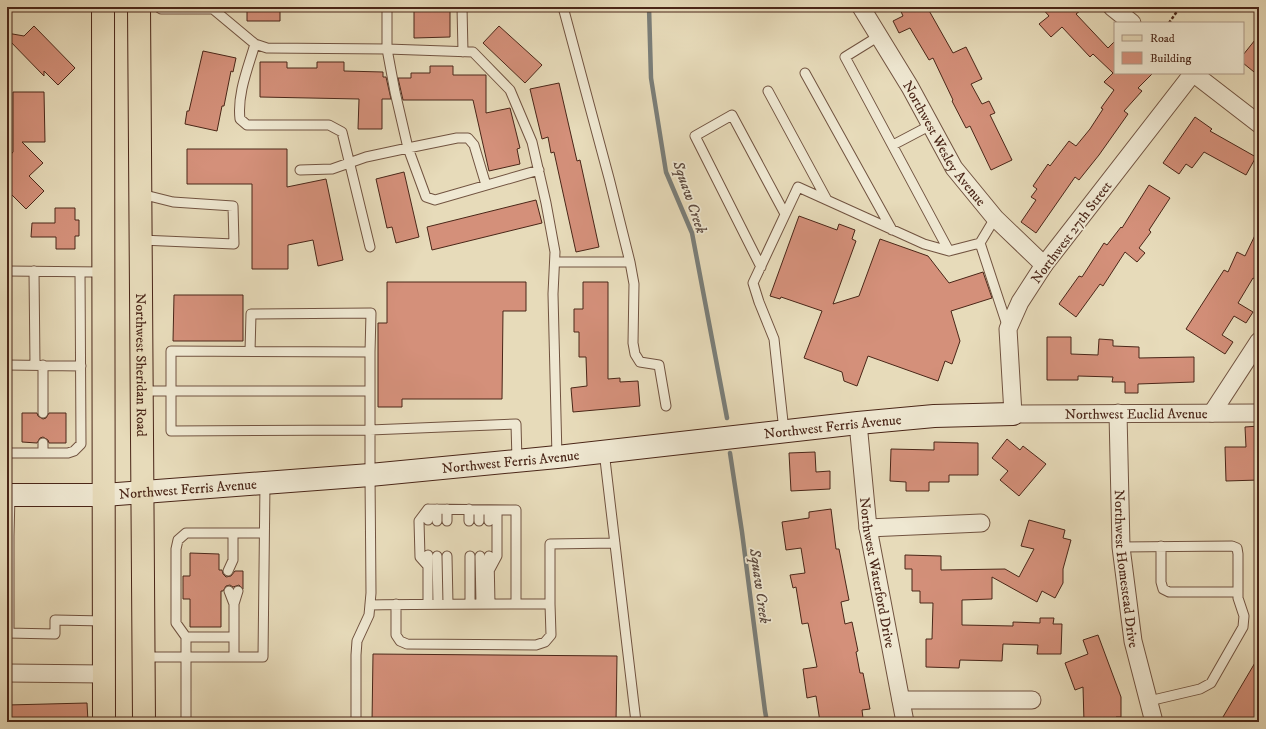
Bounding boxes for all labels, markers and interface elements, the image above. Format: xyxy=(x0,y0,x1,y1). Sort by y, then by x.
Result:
legend xyxy=(1114,22,1244,74)
text: Road xyxy=(1150,31,1175,46)
text: Building xyxy=(1150,51,1191,66)
street label: Northwest Wesley Avenue xyxy=(898,78,990,210)
water label: Squaw Creek xyxy=(668,157,711,237)
street label: Northwest 27th Street xyxy=(1027,177,1117,287)
street label: Northwest Sheridan Road xyxy=(131,293,150,437)
street label: Northwest Euclid Avenue xyxy=(1065,405,1208,424)
street label: Northwest Ferris Avenue xyxy=(763,411,902,444)
street label: Northwest Ferris Avenue xyxy=(441,447,581,478)
street label: Northwest Ferris Avenue xyxy=(118,476,258,504)
street label: Northwest Homestead Drive xyxy=(1110,489,1142,650)
street label: Northwest Waterford Drive xyxy=(855,496,899,650)
water label: Squaw Creek xyxy=(745,546,774,625)

